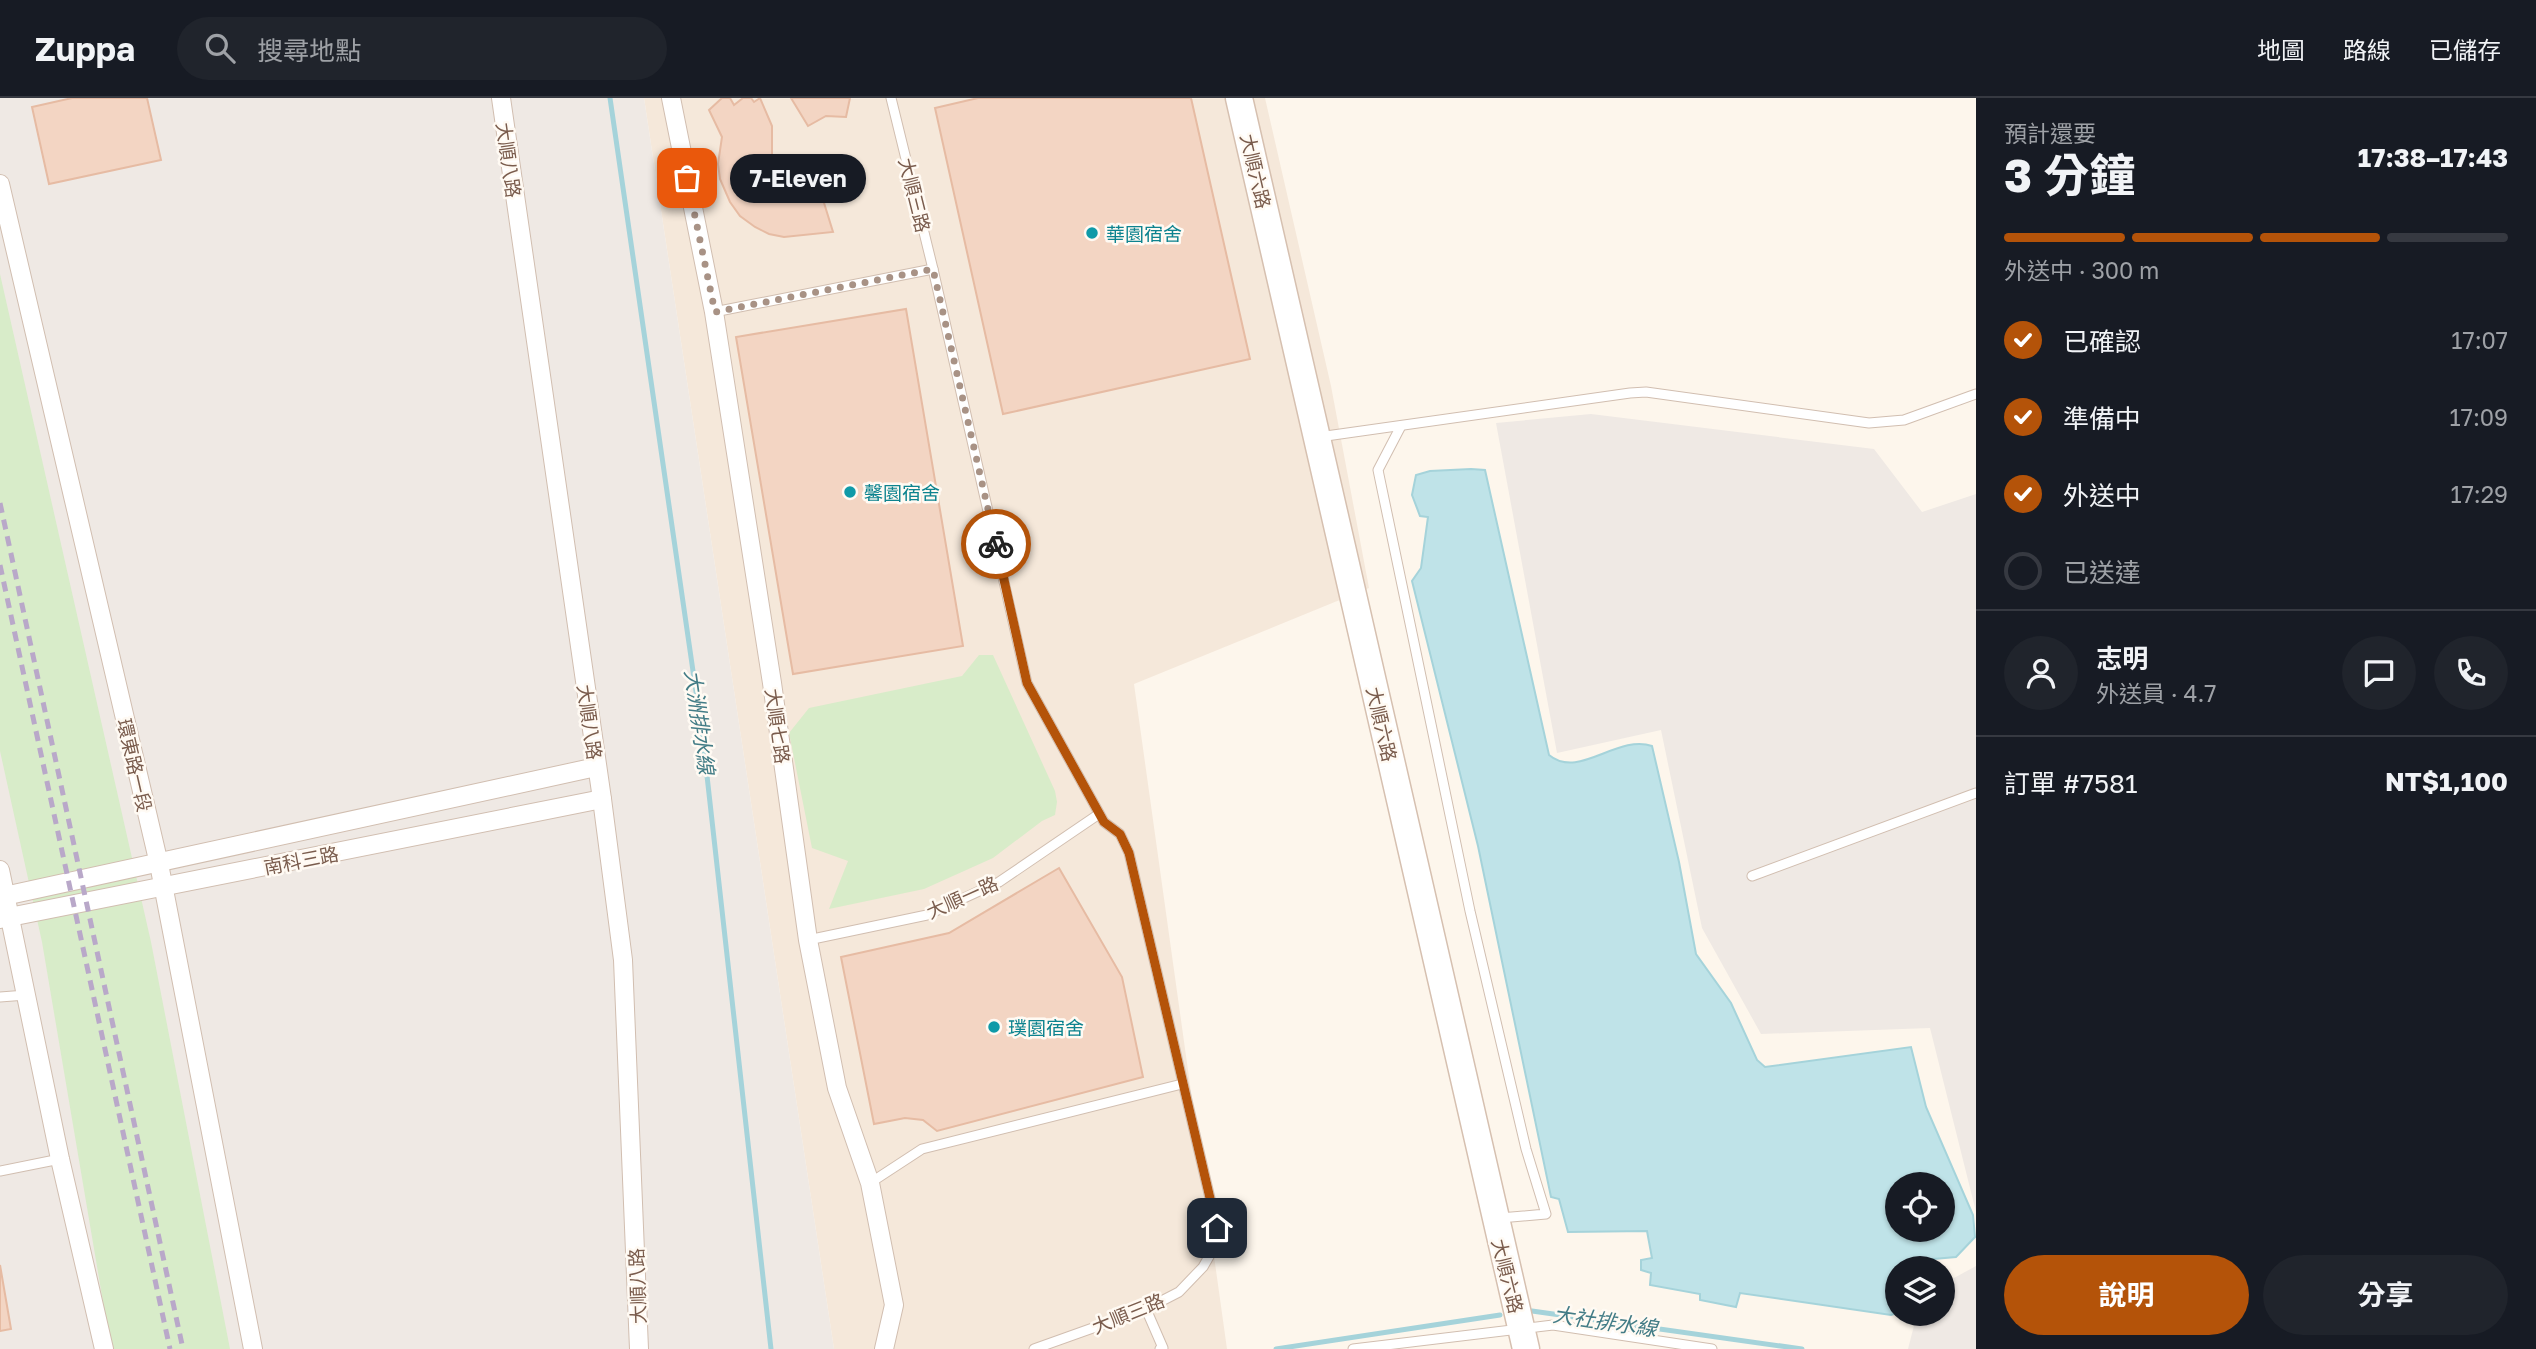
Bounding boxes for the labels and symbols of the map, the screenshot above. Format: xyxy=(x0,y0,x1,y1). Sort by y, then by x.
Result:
street label: 大順八路 xyxy=(492,121,526,199)
street label: 大順六路 xyxy=(1236,131,1276,211)
pin xyxy=(657,148,717,208)
callout: 7-Eleven xyxy=(729,154,866,202)
street label: 大順三路 xyxy=(895,155,935,235)
place label: 華園宿舍 xyxy=(1106,222,1182,245)
marker: 華園宿舍 xyxy=(1084,225,1100,241)
place label: 馨園宿舍 xyxy=(864,481,940,504)
marker: 馨園宿舍 xyxy=(842,484,858,500)
courier xyxy=(961,509,1031,579)
water label: 大洲排水線 xyxy=(680,668,720,778)
street label: 大順八路 xyxy=(573,683,607,761)
street label: 大順六路 xyxy=(1362,684,1402,764)
street label: 大順七路 xyxy=(761,687,795,765)
street label: 環東路一段 xyxy=(113,716,157,814)
street label: 南科三路 xyxy=(261,841,341,879)
street label: 大順一路 xyxy=(923,871,1001,923)
place label: 璞園宿舍 xyxy=(1008,1016,1084,1039)
marker: 璞園宿舍 xyxy=(986,1019,1002,1035)
pin xyxy=(1187,1198,1247,1258)
street label: 大順六路 xyxy=(1488,1236,1528,1316)
street label: 大順八路 xyxy=(624,1248,650,1324)
street label: 大順三路 xyxy=(1088,1288,1168,1338)
water label: 大社排水線 xyxy=(1551,1301,1661,1341)

